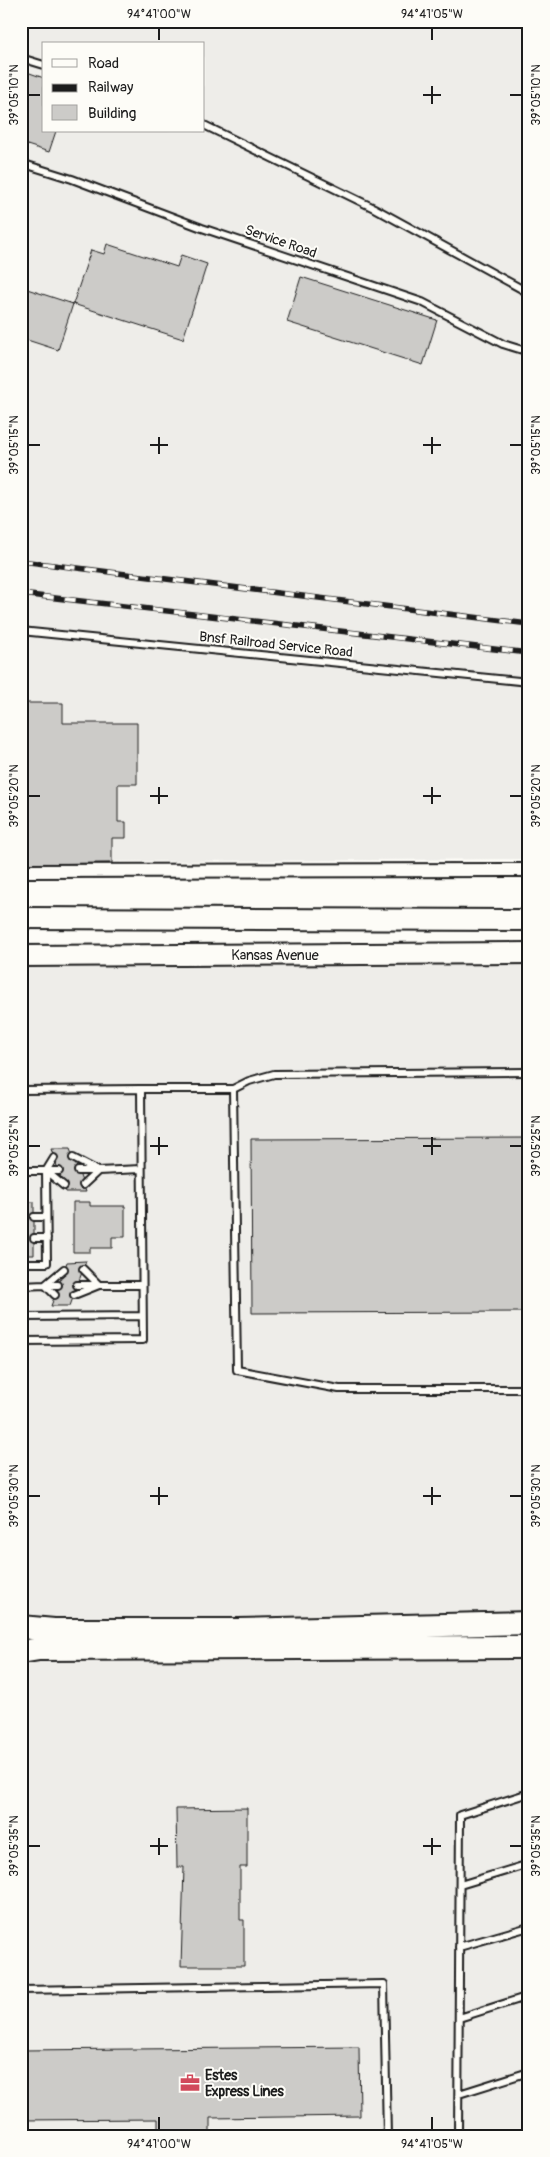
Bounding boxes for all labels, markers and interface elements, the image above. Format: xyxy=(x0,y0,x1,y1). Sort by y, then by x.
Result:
text: 94°41'00"W xyxy=(127,7,191,22)
text: 94°41'05"W xyxy=(401,7,463,22)
legend xyxy=(42,42,205,132)
text: Road xyxy=(88,54,119,73)
text: 39°05'10"N xyxy=(7,64,22,126)
text: 39°05'10"N xyxy=(529,64,544,126)
text: Railway xyxy=(88,78,134,97)
text: Building xyxy=(88,104,136,123)
street label: Service Road xyxy=(243,221,319,262)
text: 39°05'15"N xyxy=(7,415,22,475)
text: 39°05'15"N xyxy=(529,415,544,475)
street label: Bnsf Railroad Service Road xyxy=(198,628,354,661)
text: 39°05'20"N xyxy=(7,764,22,828)
text: 39°05'20"N xyxy=(529,764,544,828)
street label: Kansas Avenue xyxy=(231,947,319,964)
text: 39°05'25"N xyxy=(7,1115,22,1177)
text: 39°05'25"N xyxy=(529,1115,544,1177)
text: 39°05'30"N xyxy=(7,1464,22,1528)
text: 39°05'30"N xyxy=(529,1464,544,1528)
text: 39°05'35"N xyxy=(7,1815,22,1877)
text: 39°05'35"N xyxy=(529,1815,544,1877)
place label: Estes Express Lines xyxy=(205,2067,284,2100)
office icon: Estes Express Lines xyxy=(179,2072,201,2094)
text: 94°41'00"W xyxy=(127,2137,191,2152)
text: 94°41'05"W xyxy=(401,2137,463,2152)

